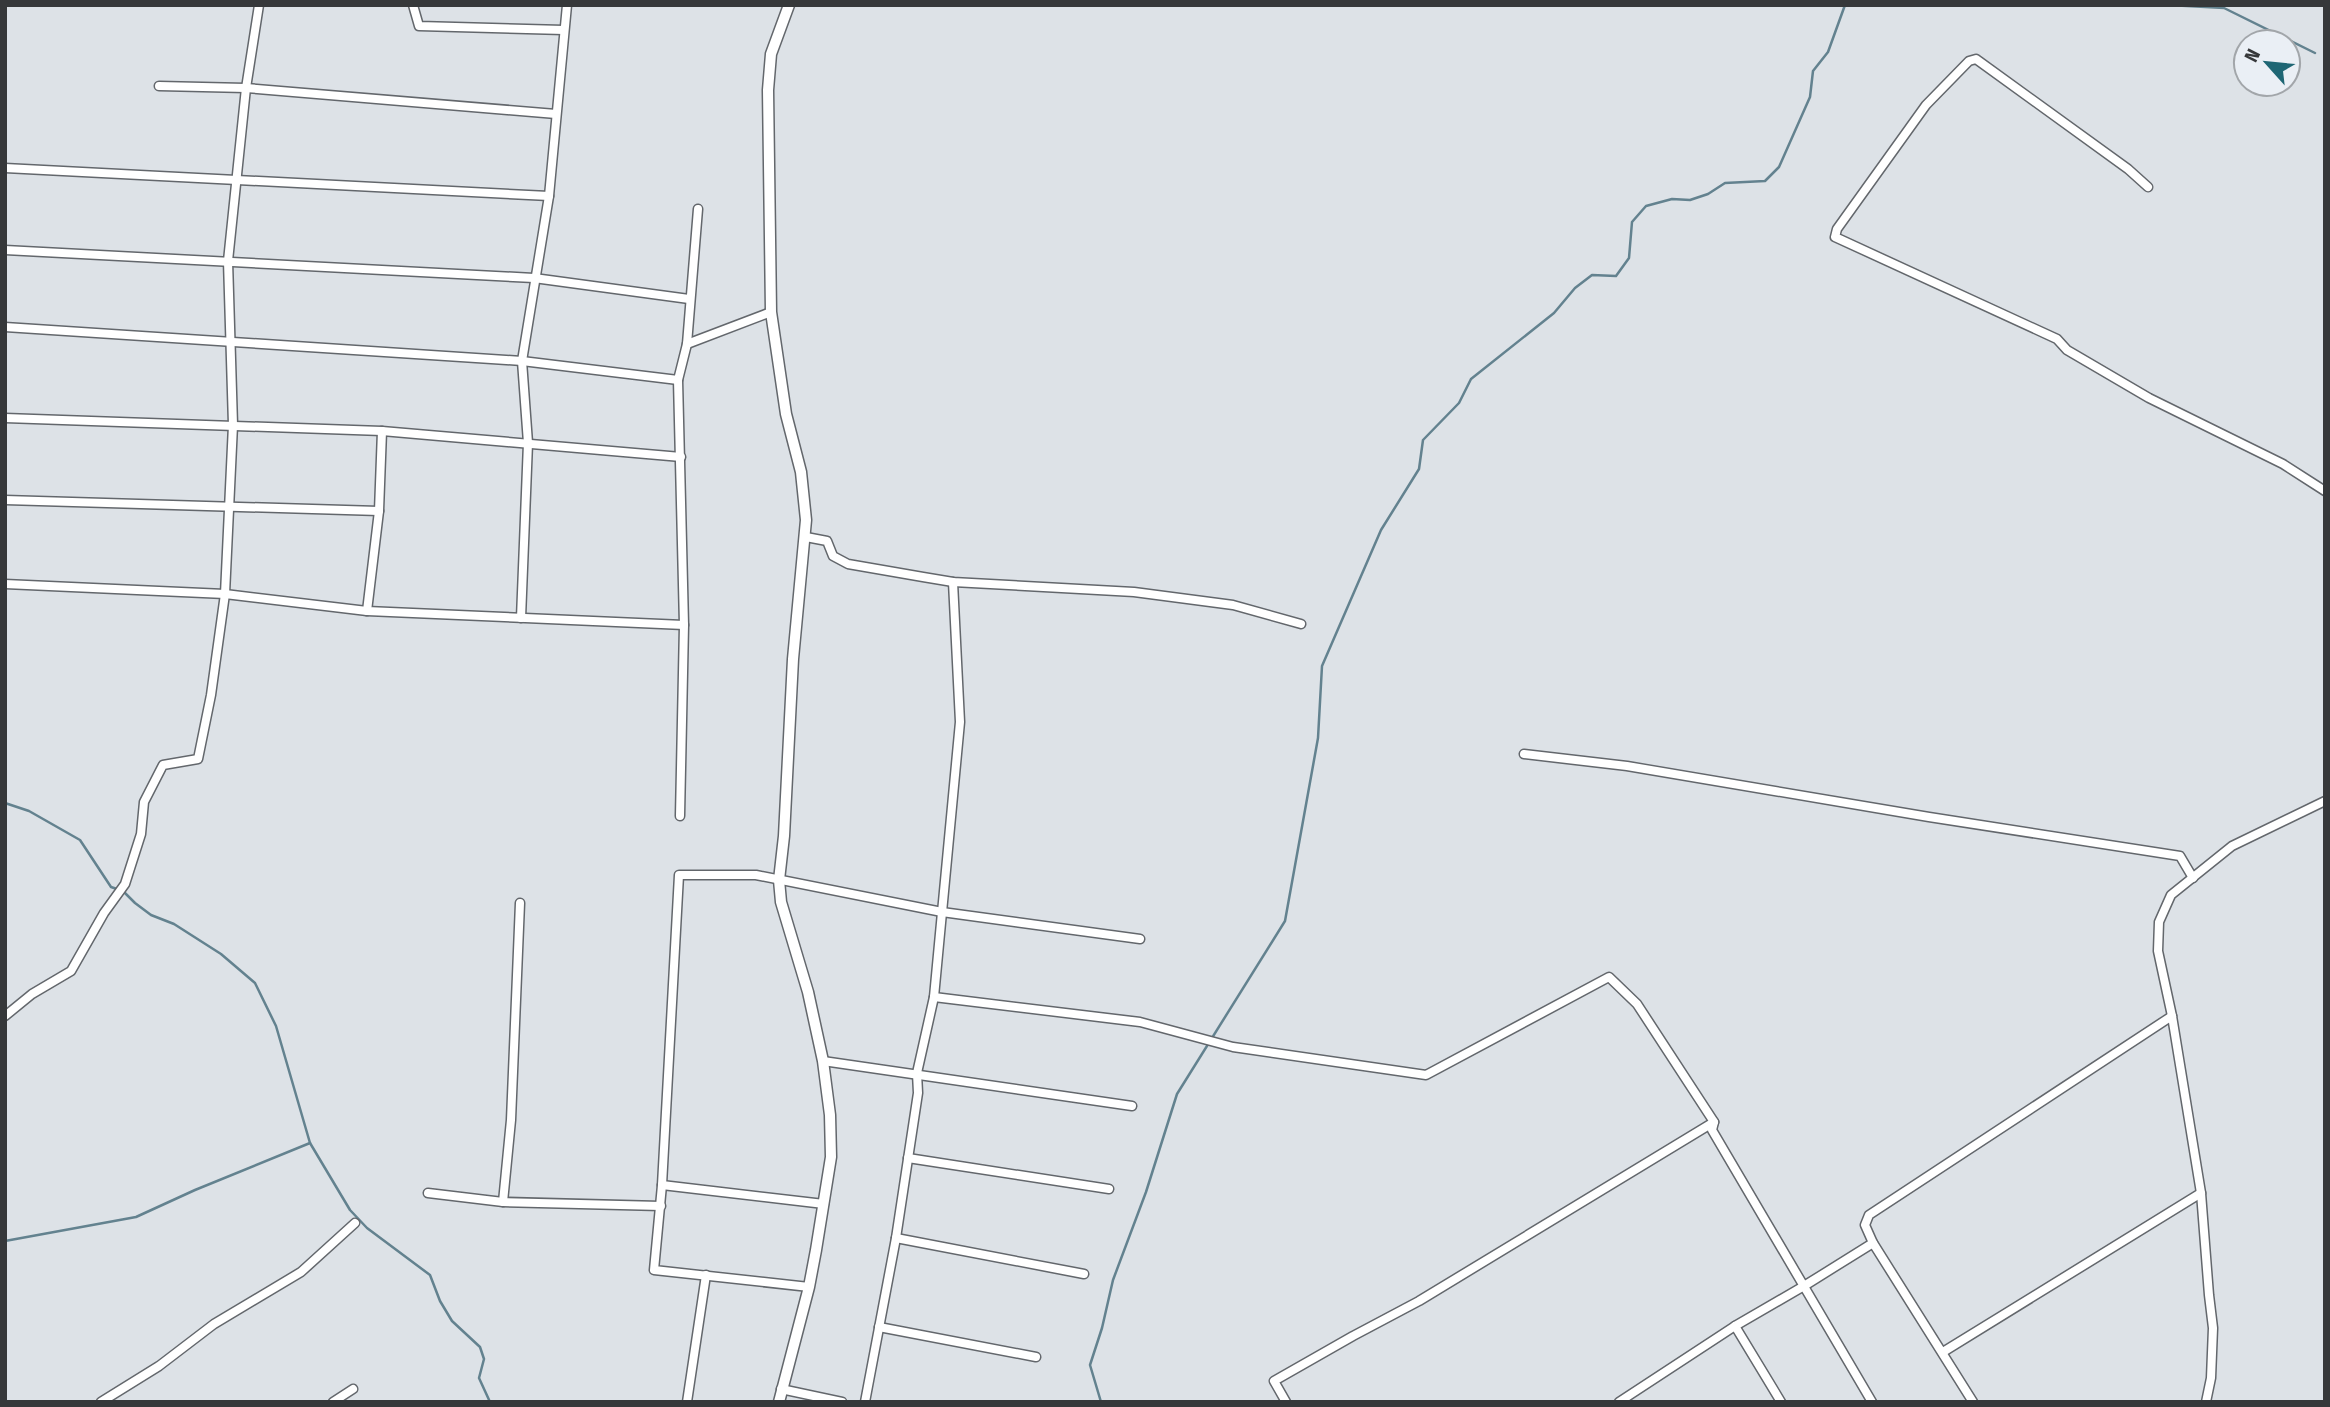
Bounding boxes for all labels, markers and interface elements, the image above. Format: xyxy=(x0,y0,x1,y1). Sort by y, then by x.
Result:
north arrow xyxy=(2232,28,2302,98)
text: N xyxy=(2239,45,2265,66)

